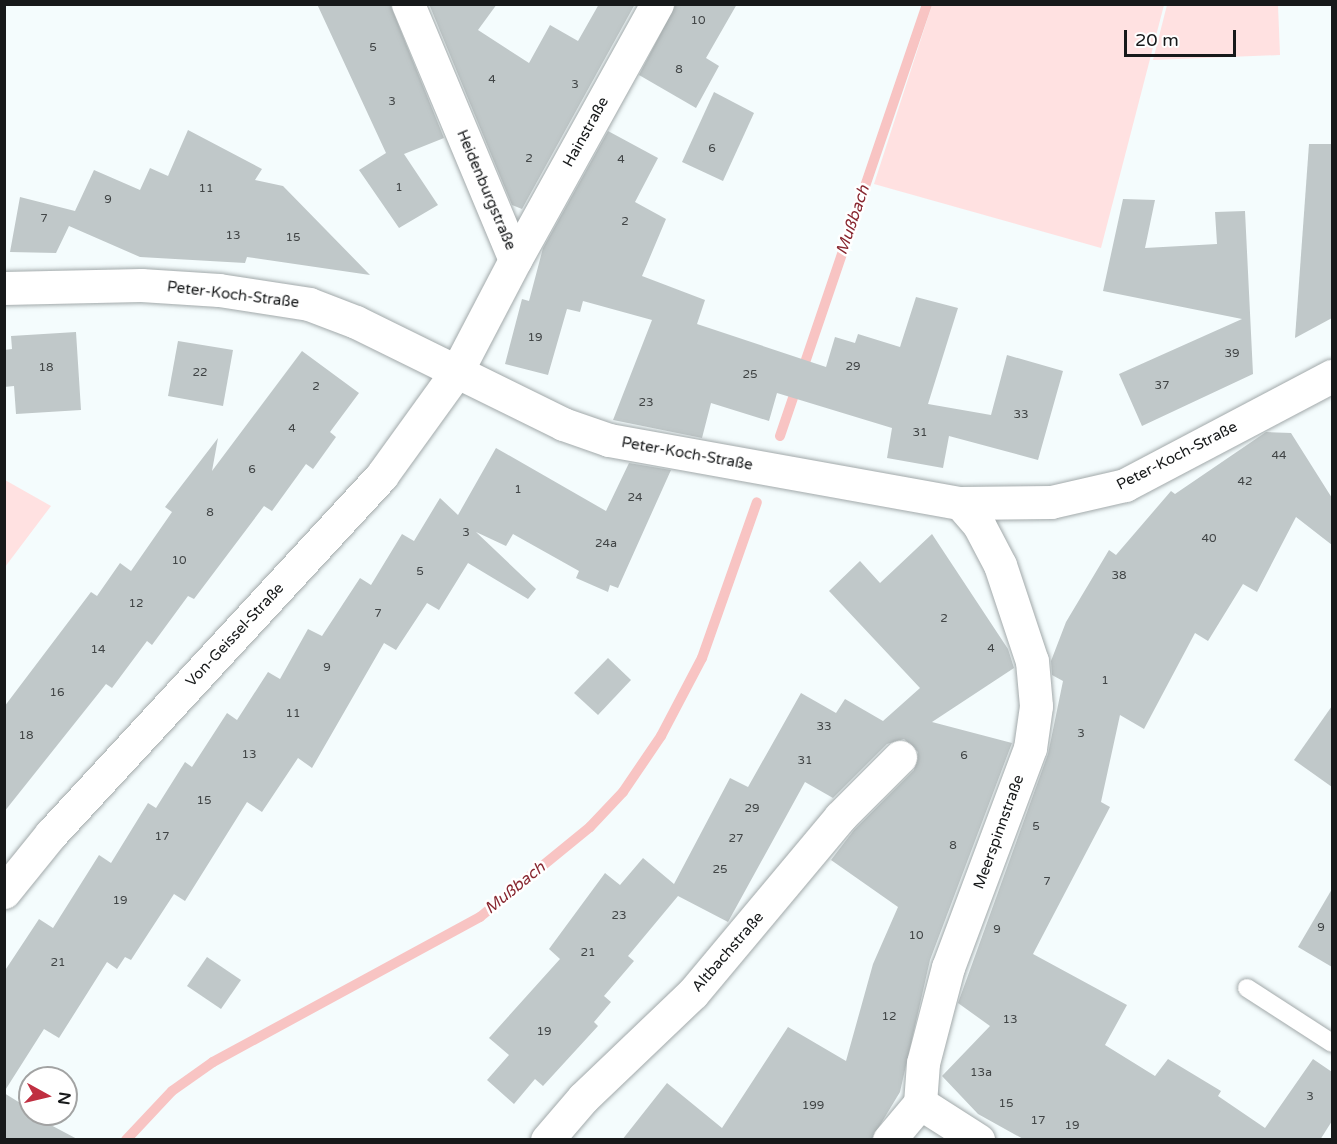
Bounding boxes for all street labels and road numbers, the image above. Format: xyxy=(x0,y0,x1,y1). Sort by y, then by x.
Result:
street label: Hainstraße xyxy=(559,94,613,170)
street label: Heidenburgstraße xyxy=(453,127,519,253)
street label: Peter-Koch-Straße xyxy=(166,278,300,312)
street label: Peter-Koch-Straße xyxy=(1114,418,1240,494)
street label: Peter-Koch-Straße xyxy=(620,434,754,474)
street label: Von-Geissel-Straße xyxy=(182,579,288,691)
street label: Meerspinnstraße xyxy=(970,772,1028,892)
street label: Altbachstraße xyxy=(688,908,768,996)

